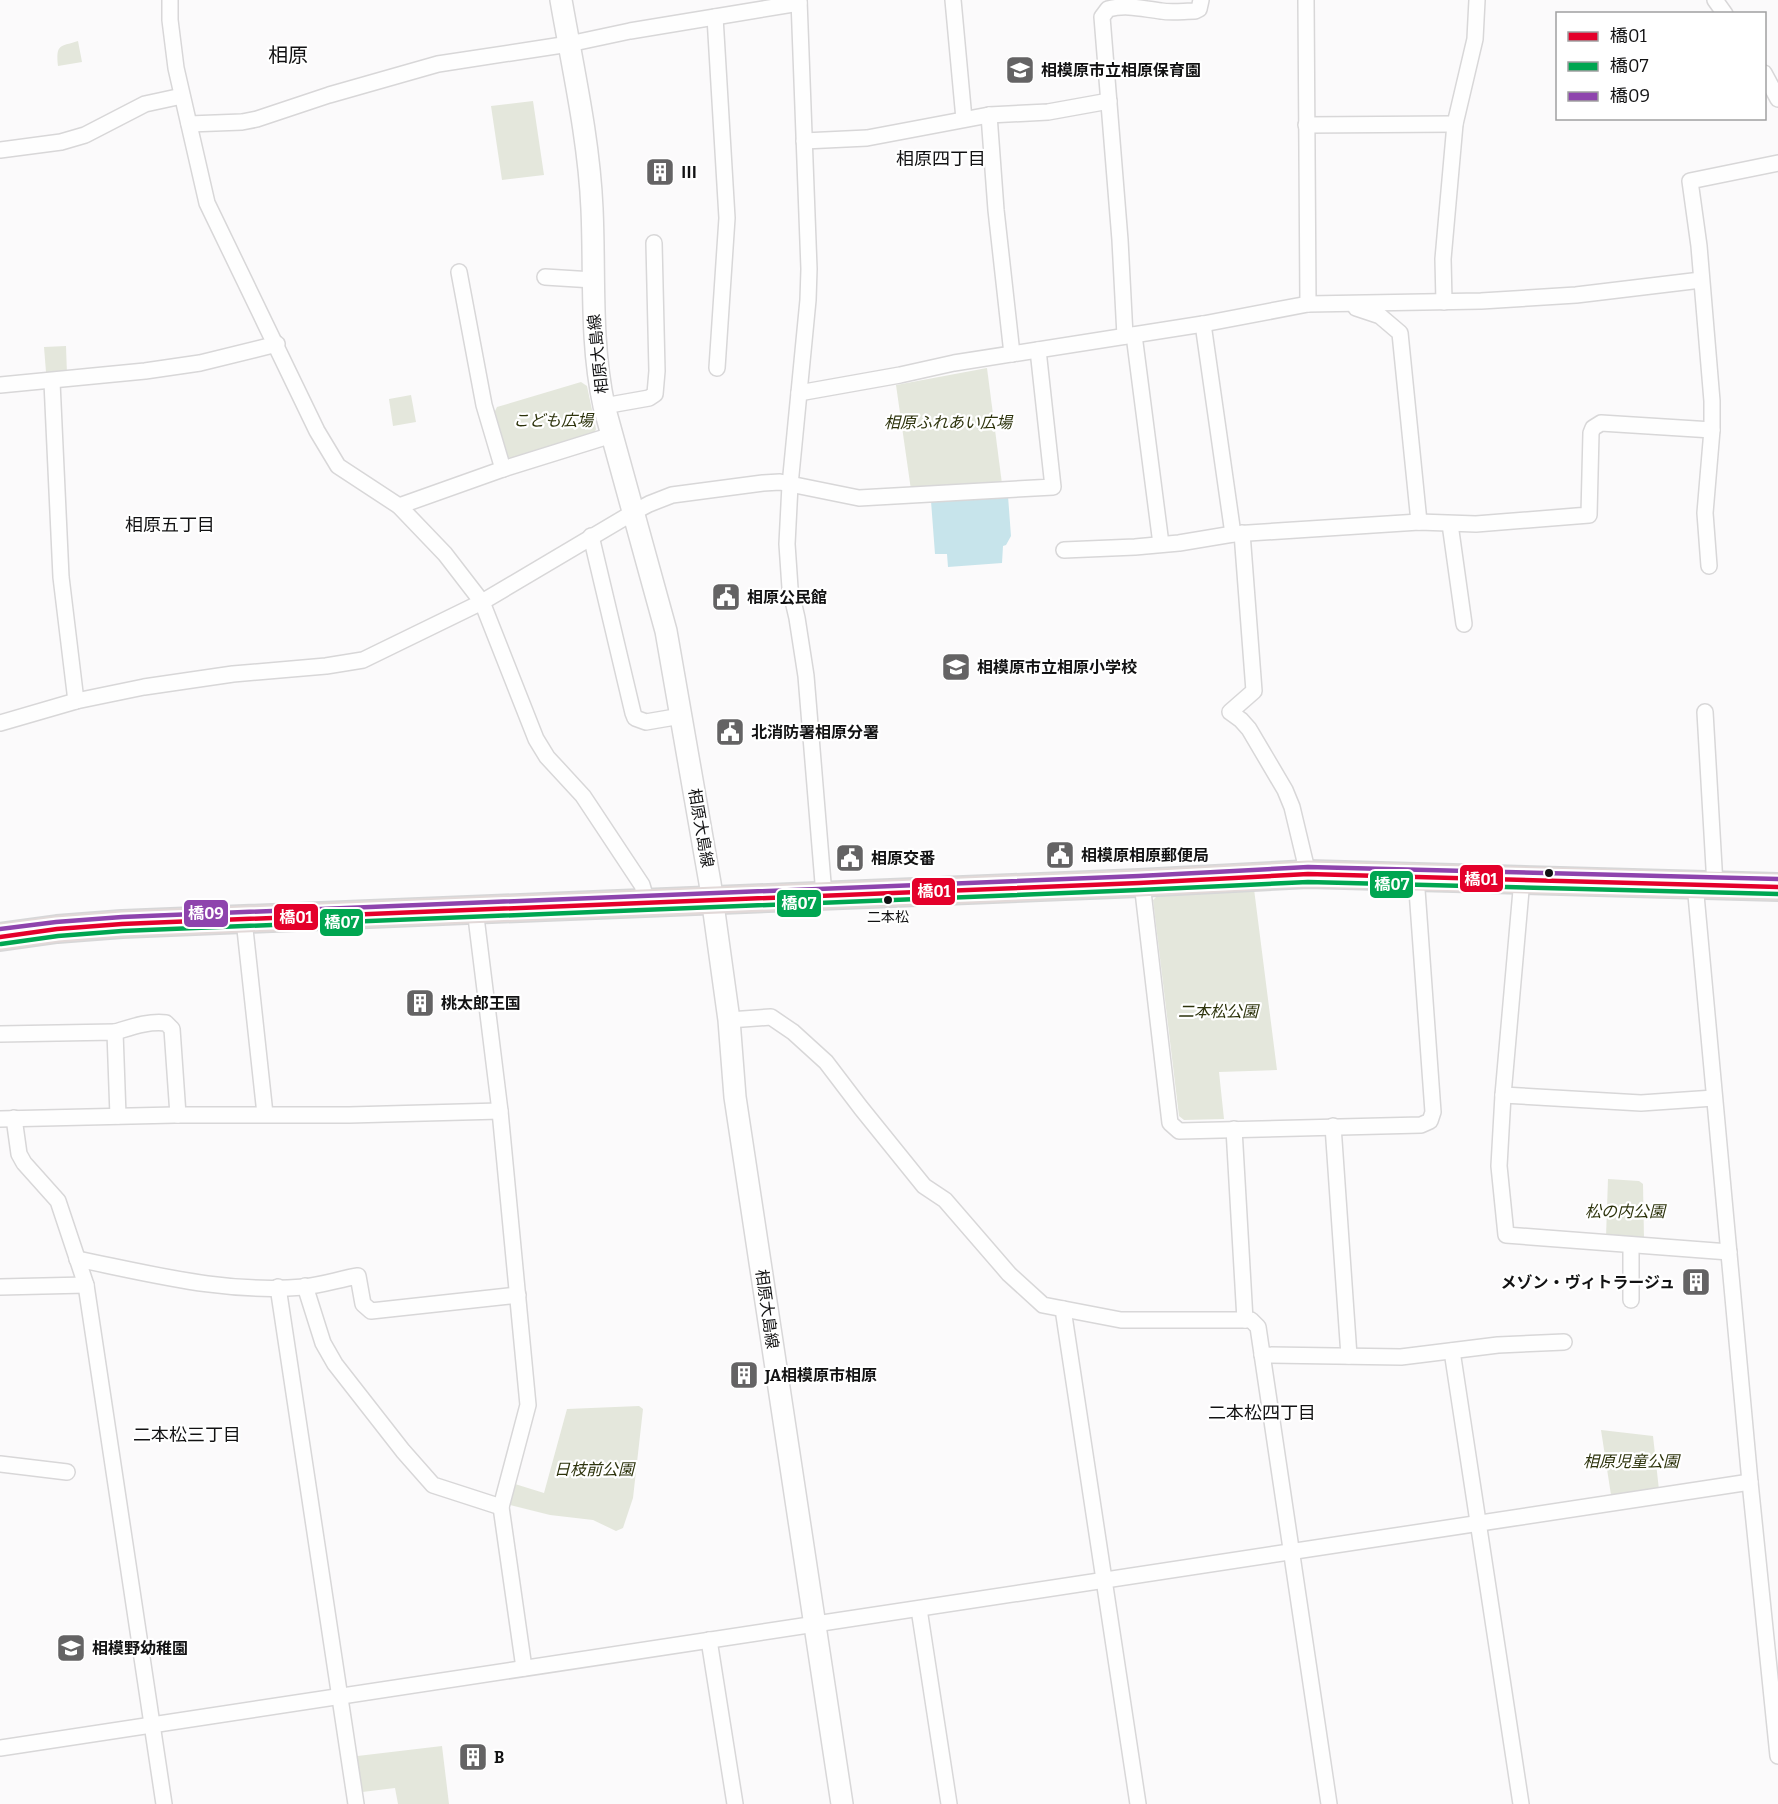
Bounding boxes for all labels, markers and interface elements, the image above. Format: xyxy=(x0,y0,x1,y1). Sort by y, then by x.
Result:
legend xyxy=(1556,12,1766,120)
text: 橋01 xyxy=(1610,25,1647,47)
district label: 相原 xyxy=(268,43,308,67)
school or university icon: 相模原市立相原保育園 xyxy=(1004,54,1036,86)
text: 橋07 xyxy=(1610,55,1649,77)
place label: 相模原市立相原保育園 xyxy=(1041,61,1201,80)
text: 橋09 xyxy=(1610,85,1650,107)
district label: 相原四丁目 xyxy=(896,148,986,170)
building icon: Ⅲ xyxy=(644,156,676,188)
place label: Ⅲ xyxy=(681,163,697,182)
street label: 相原大島線 xyxy=(584,313,612,395)
park label: こども広場 xyxy=(513,411,595,430)
park label: 相原ふれあい広場 xyxy=(884,413,1014,432)
district label: 相原五丁目 xyxy=(125,514,215,536)
public building icon: 相原公民館 xyxy=(710,581,742,613)
place label: 相原公民館 xyxy=(747,588,827,607)
school or university icon: 相模原市立相原小学校 xyxy=(940,651,972,683)
place label: 相模原市立相原小学校 xyxy=(977,658,1137,677)
public building icon: 北消防署相原分署 xyxy=(714,716,746,748)
place label: 北消防署相原分署 xyxy=(751,723,879,742)
street label: 相原大島線 xyxy=(685,787,717,869)
public building icon: 相模原相原郵便局 xyxy=(1044,839,1076,871)
public building icon: 相原交番 xyxy=(834,842,866,874)
place label: 相模原相原郵便局 xyxy=(1081,846,1209,865)
place label: 相原交番 xyxy=(871,849,935,868)
line badge: 橋01 xyxy=(1459,864,1504,893)
unlabelled marker xyxy=(1543,867,1555,879)
line badge: 橋07 xyxy=(1369,870,1414,899)
text: 橋01 xyxy=(1465,870,1498,889)
text: 橋07 xyxy=(1375,875,1410,894)
line badge: 橋01 xyxy=(911,877,956,906)
text: 橋01 xyxy=(918,882,951,901)
line badge: 橋07 xyxy=(776,889,822,918)
text: 橋07 xyxy=(782,894,817,913)
marker: 二本松 xyxy=(882,894,894,906)
line badge: 橋09 xyxy=(183,899,229,928)
line badge: 橋01 xyxy=(273,903,319,931)
text: 橋09 xyxy=(188,904,224,923)
text: 橋01 xyxy=(280,908,313,927)
line badge: 橋07 xyxy=(319,908,364,937)
place label: 二本松 xyxy=(867,909,909,926)
text: 橋07 xyxy=(325,913,360,932)
building icon: 桃太郎王国 xyxy=(404,987,436,1019)
place label: 桃太郎王国 xyxy=(441,994,521,1013)
park label: 二本松公園 xyxy=(1178,1002,1260,1021)
park label: 松の内公園 xyxy=(1585,1202,1667,1221)
building icon: メゾン・ヴィトラージュ xyxy=(1680,1266,1712,1298)
street label: 相原大島線 xyxy=(752,1268,782,1350)
place label: メゾン・ヴィトラージュ xyxy=(1500,1273,1675,1292)
building icon: JA相模原市相原 xyxy=(728,1359,760,1391)
place label: JA相模原市相原 xyxy=(764,1366,877,1385)
district label: 二本松四丁目 xyxy=(1208,1402,1316,1424)
district label: 二本松三丁目 xyxy=(133,1424,241,1446)
park label: 相原児童公園 xyxy=(1583,1452,1681,1471)
park label: 日枝前公園 xyxy=(554,1460,636,1479)
school or university icon: 相模野幼稚園 xyxy=(55,1632,87,1664)
place label: 相模野幼稚園 xyxy=(92,1639,188,1658)
building icon: B xyxy=(457,1741,489,1773)
place label: B xyxy=(494,1748,504,1767)

